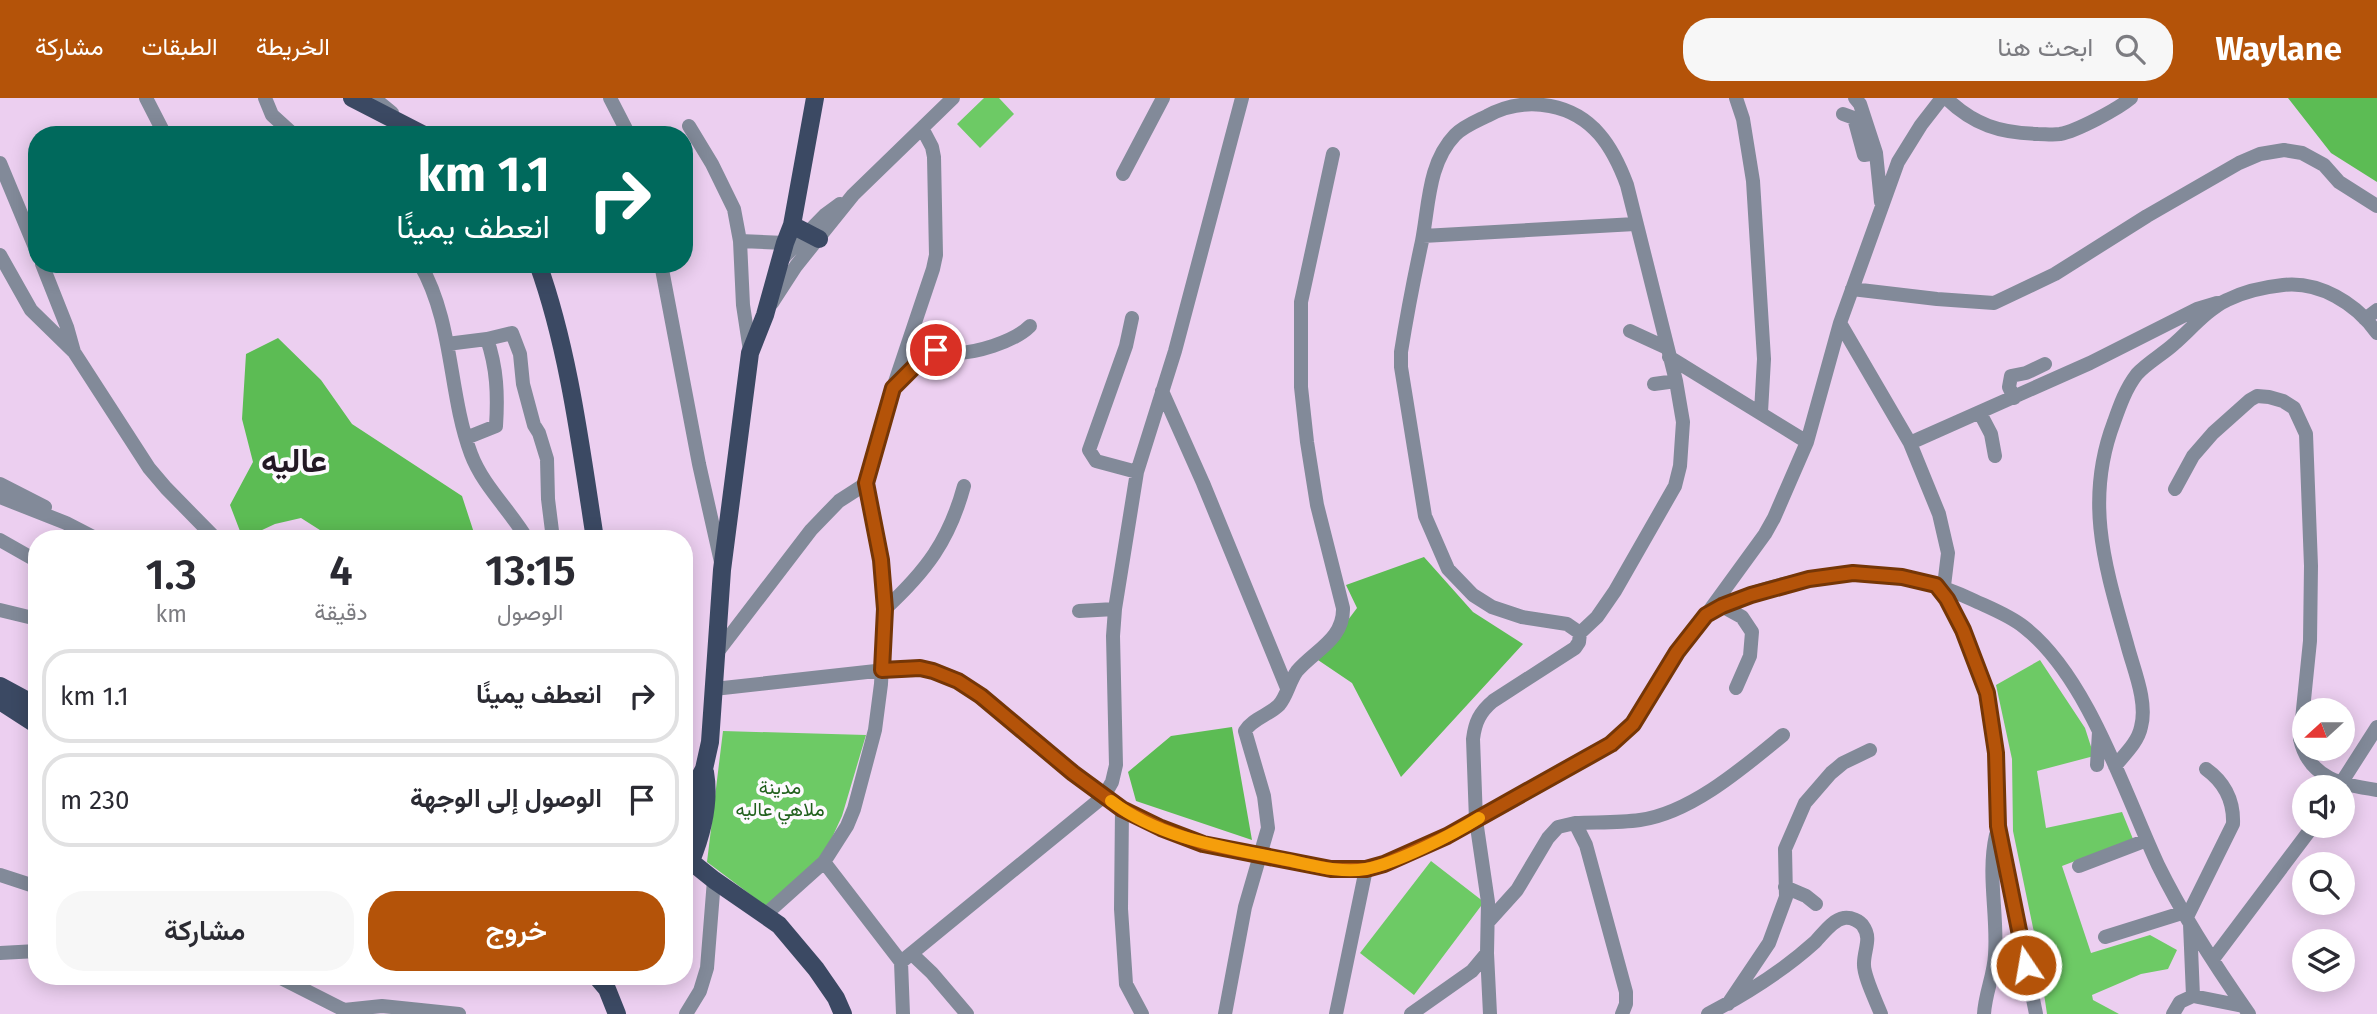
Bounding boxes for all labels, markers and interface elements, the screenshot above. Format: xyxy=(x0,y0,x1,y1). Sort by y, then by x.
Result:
search box xyxy=(1683,18,2173,81)
text: Waylane xyxy=(2215,29,2342,69)
icon: search xyxy=(2111,30,2149,68)
text: ابحث هنا xyxy=(1997,32,2093,63)
text: مشاركة xyxy=(35,33,103,61)
text: الطبقات xyxy=(141,33,218,61)
text: الخريطة xyxy=(256,33,330,61)
text: 1.1 km xyxy=(418,145,550,204)
icon: right xyxy=(574,154,665,245)
text: انعطف يمينًا xyxy=(396,208,550,246)
pin xyxy=(906,320,966,380)
icon: arrive xyxy=(917,331,955,369)
district label: عاليه xyxy=(261,441,327,481)
text: 4 xyxy=(329,546,353,596)
text: 13:15 xyxy=(485,546,576,596)
text: 1.3 xyxy=(145,550,197,600)
text: دقيقة xyxy=(314,598,368,626)
text: الوصول xyxy=(497,598,563,626)
text: km xyxy=(155,600,187,628)
icon: right xyxy=(623,677,661,715)
text: انعطف يمينًا xyxy=(476,679,602,710)
text: 1.1 km xyxy=(60,681,129,712)
north arrow xyxy=(2292,698,2356,761)
map controls xyxy=(2292,698,2355,992)
button: sound xyxy=(2292,775,2355,838)
park label: مدينة ملاهي عاليه xyxy=(735,776,825,825)
icon: arrive xyxy=(623,781,661,819)
text: الوصول إلى الوجهة xyxy=(410,783,602,814)
text: 230 m xyxy=(60,785,129,816)
button: search xyxy=(2292,852,2355,915)
button: مشاركة xyxy=(56,891,354,971)
button: خروج xyxy=(368,891,665,971)
position arrow xyxy=(1989,928,2063,1002)
button: layers xyxy=(2292,929,2355,992)

